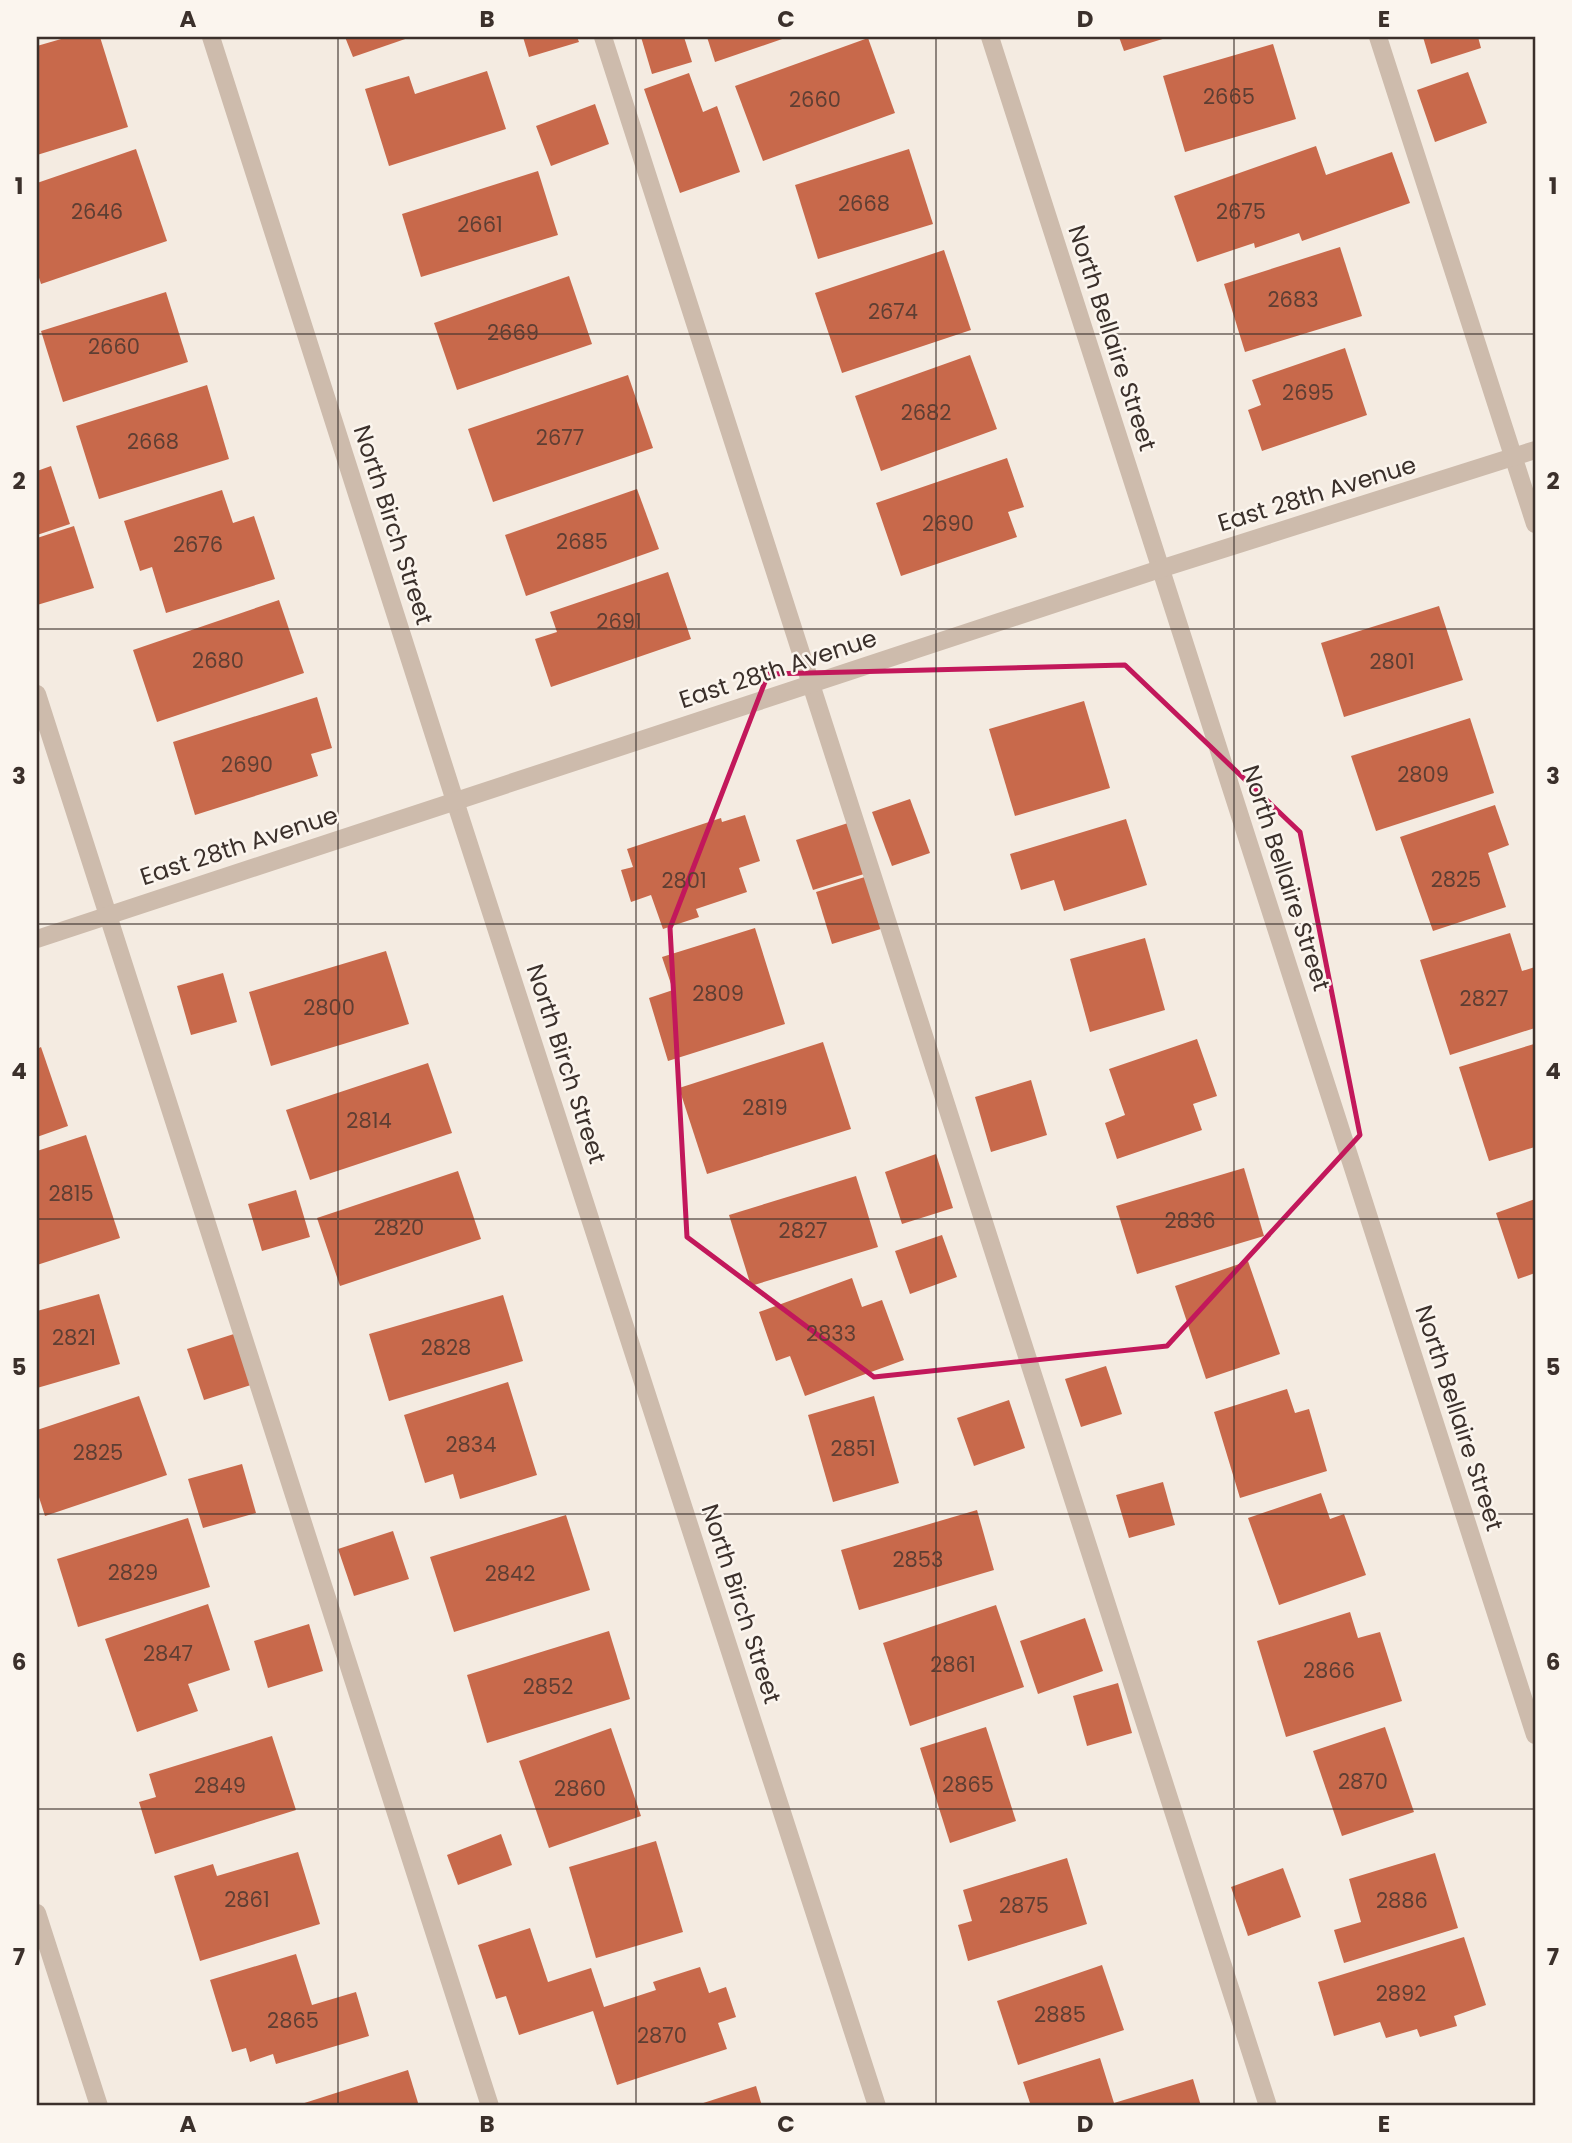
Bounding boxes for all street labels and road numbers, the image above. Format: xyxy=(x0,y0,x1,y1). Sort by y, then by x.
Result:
street label: North Bellaire Street xyxy=(1060,221,1165,455)
street label: North Birch Street xyxy=(346,421,441,629)
street label: East 28th Avenue xyxy=(1214,448,1420,539)
street label: East 28th Avenue xyxy=(675,621,881,716)
street label: North Bellaire Street xyxy=(1234,761,1339,995)
street label: East 28th Avenue xyxy=(136,798,342,893)
street label: North Birch Street xyxy=(519,960,614,1168)
street label: North Bellaire Street xyxy=(1407,1301,1512,1535)
street label: North Birch Street xyxy=(694,1500,789,1708)

